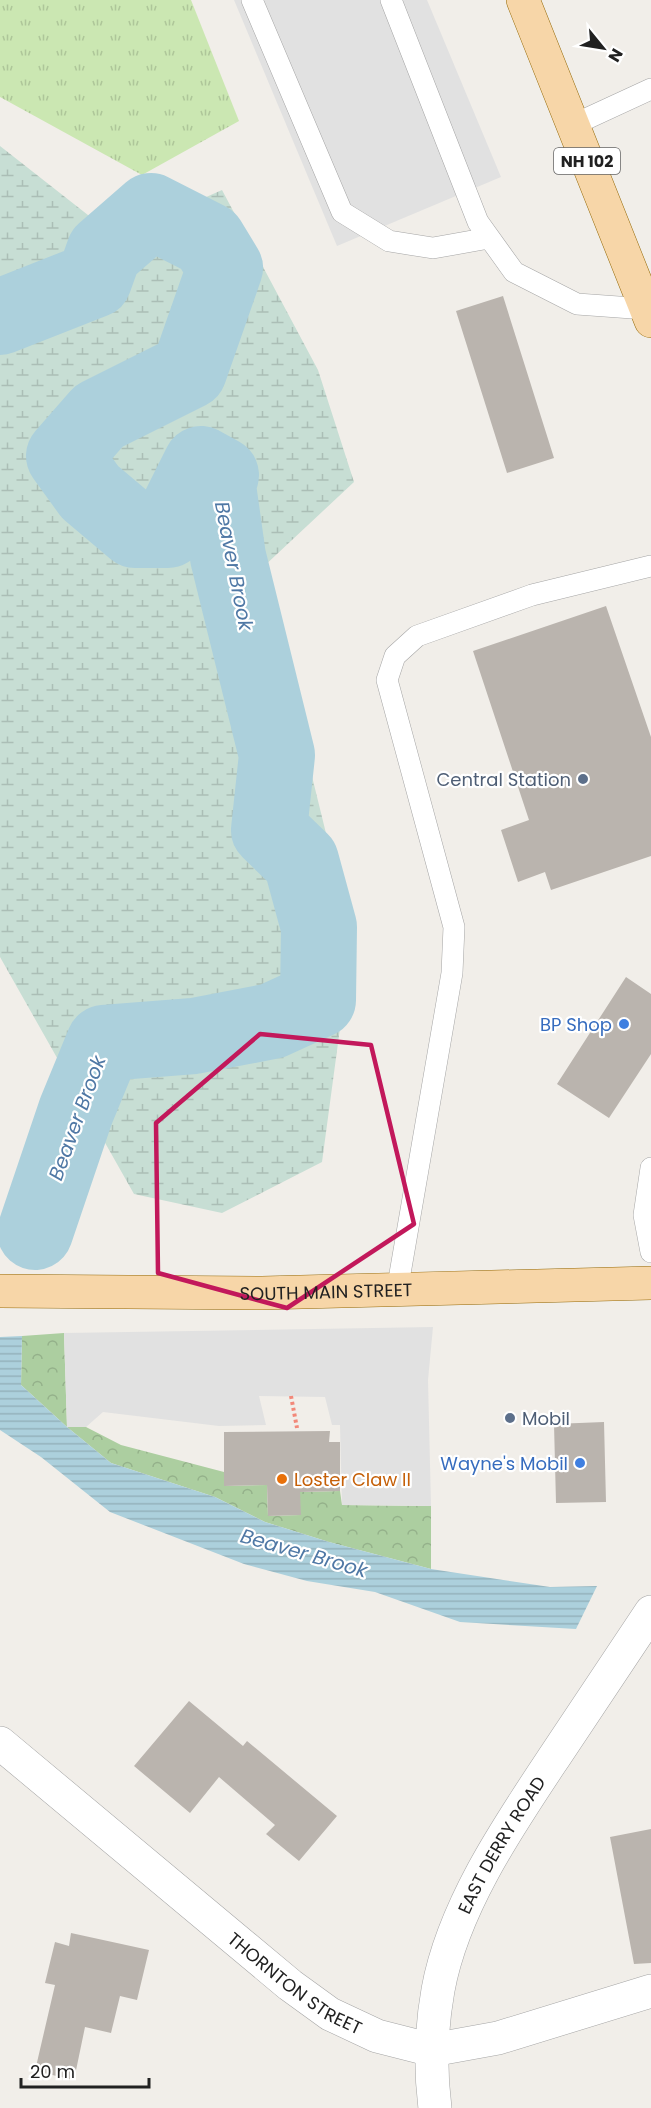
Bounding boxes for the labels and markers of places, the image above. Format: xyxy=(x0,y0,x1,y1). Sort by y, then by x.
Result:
place label: Central Station xyxy=(436,767,571,792)
marker: Central Station xyxy=(576,772,590,786)
place label: BP Shop xyxy=(540,1012,612,1037)
marker: BP Shop xyxy=(617,1017,631,1031)
place label: Mobil xyxy=(522,1406,570,1431)
marker: Mobil xyxy=(503,1411,517,1425)
place label: Wayne's Mobil xyxy=(440,1451,568,1476)
marker: Wayne's Mobil xyxy=(573,1456,587,1470)
place label: Loster Claw II xyxy=(294,1467,411,1492)
marker: Loster Claw II xyxy=(275,1472,289,1486)

